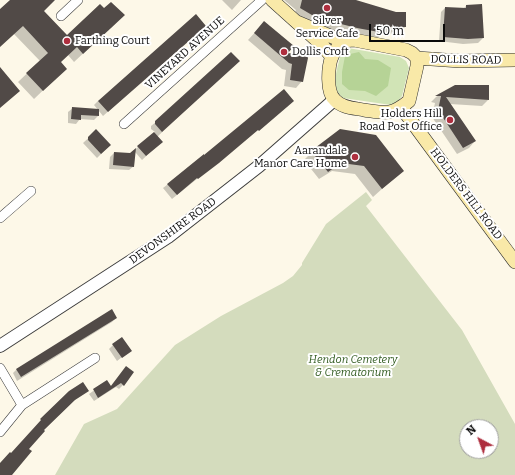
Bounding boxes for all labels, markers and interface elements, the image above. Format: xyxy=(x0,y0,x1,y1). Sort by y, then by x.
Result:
marker: Silver Service Cafe xyxy=(322,3,332,13)
street label: VINEYARD AVENUE xyxy=(143,14,227,92)
place label: Silver Service Cafe xyxy=(296,14,358,40)
scale bar xyxy=(371,16,447,42)
text: 50 m xyxy=(376,24,404,38)
place label: Farthing Court xyxy=(75,34,150,48)
marker: Farthing Court xyxy=(62,36,72,46)
place label: Dollis Croft xyxy=(292,45,349,59)
marker: Dollis Croft xyxy=(279,47,289,57)
street label: DOLLIS ROAD xyxy=(430,53,502,67)
place label: Holders Hill Road Post Office xyxy=(359,107,442,133)
marker: Holders Hill Road Post Office xyxy=(445,115,455,125)
place label: Aarandale Manor Care Home xyxy=(254,144,347,170)
street label: HOLDERS HILL ROAD xyxy=(427,146,505,242)
marker: Aarandale Manor Care Home xyxy=(350,152,360,162)
street label: DEVONSHIRE ROAD xyxy=(127,195,219,267)
park label: Hendon Cemetery & Crematorium xyxy=(309,353,397,379)
north arrow xyxy=(459,419,499,459)
text: N xyxy=(464,423,479,438)

